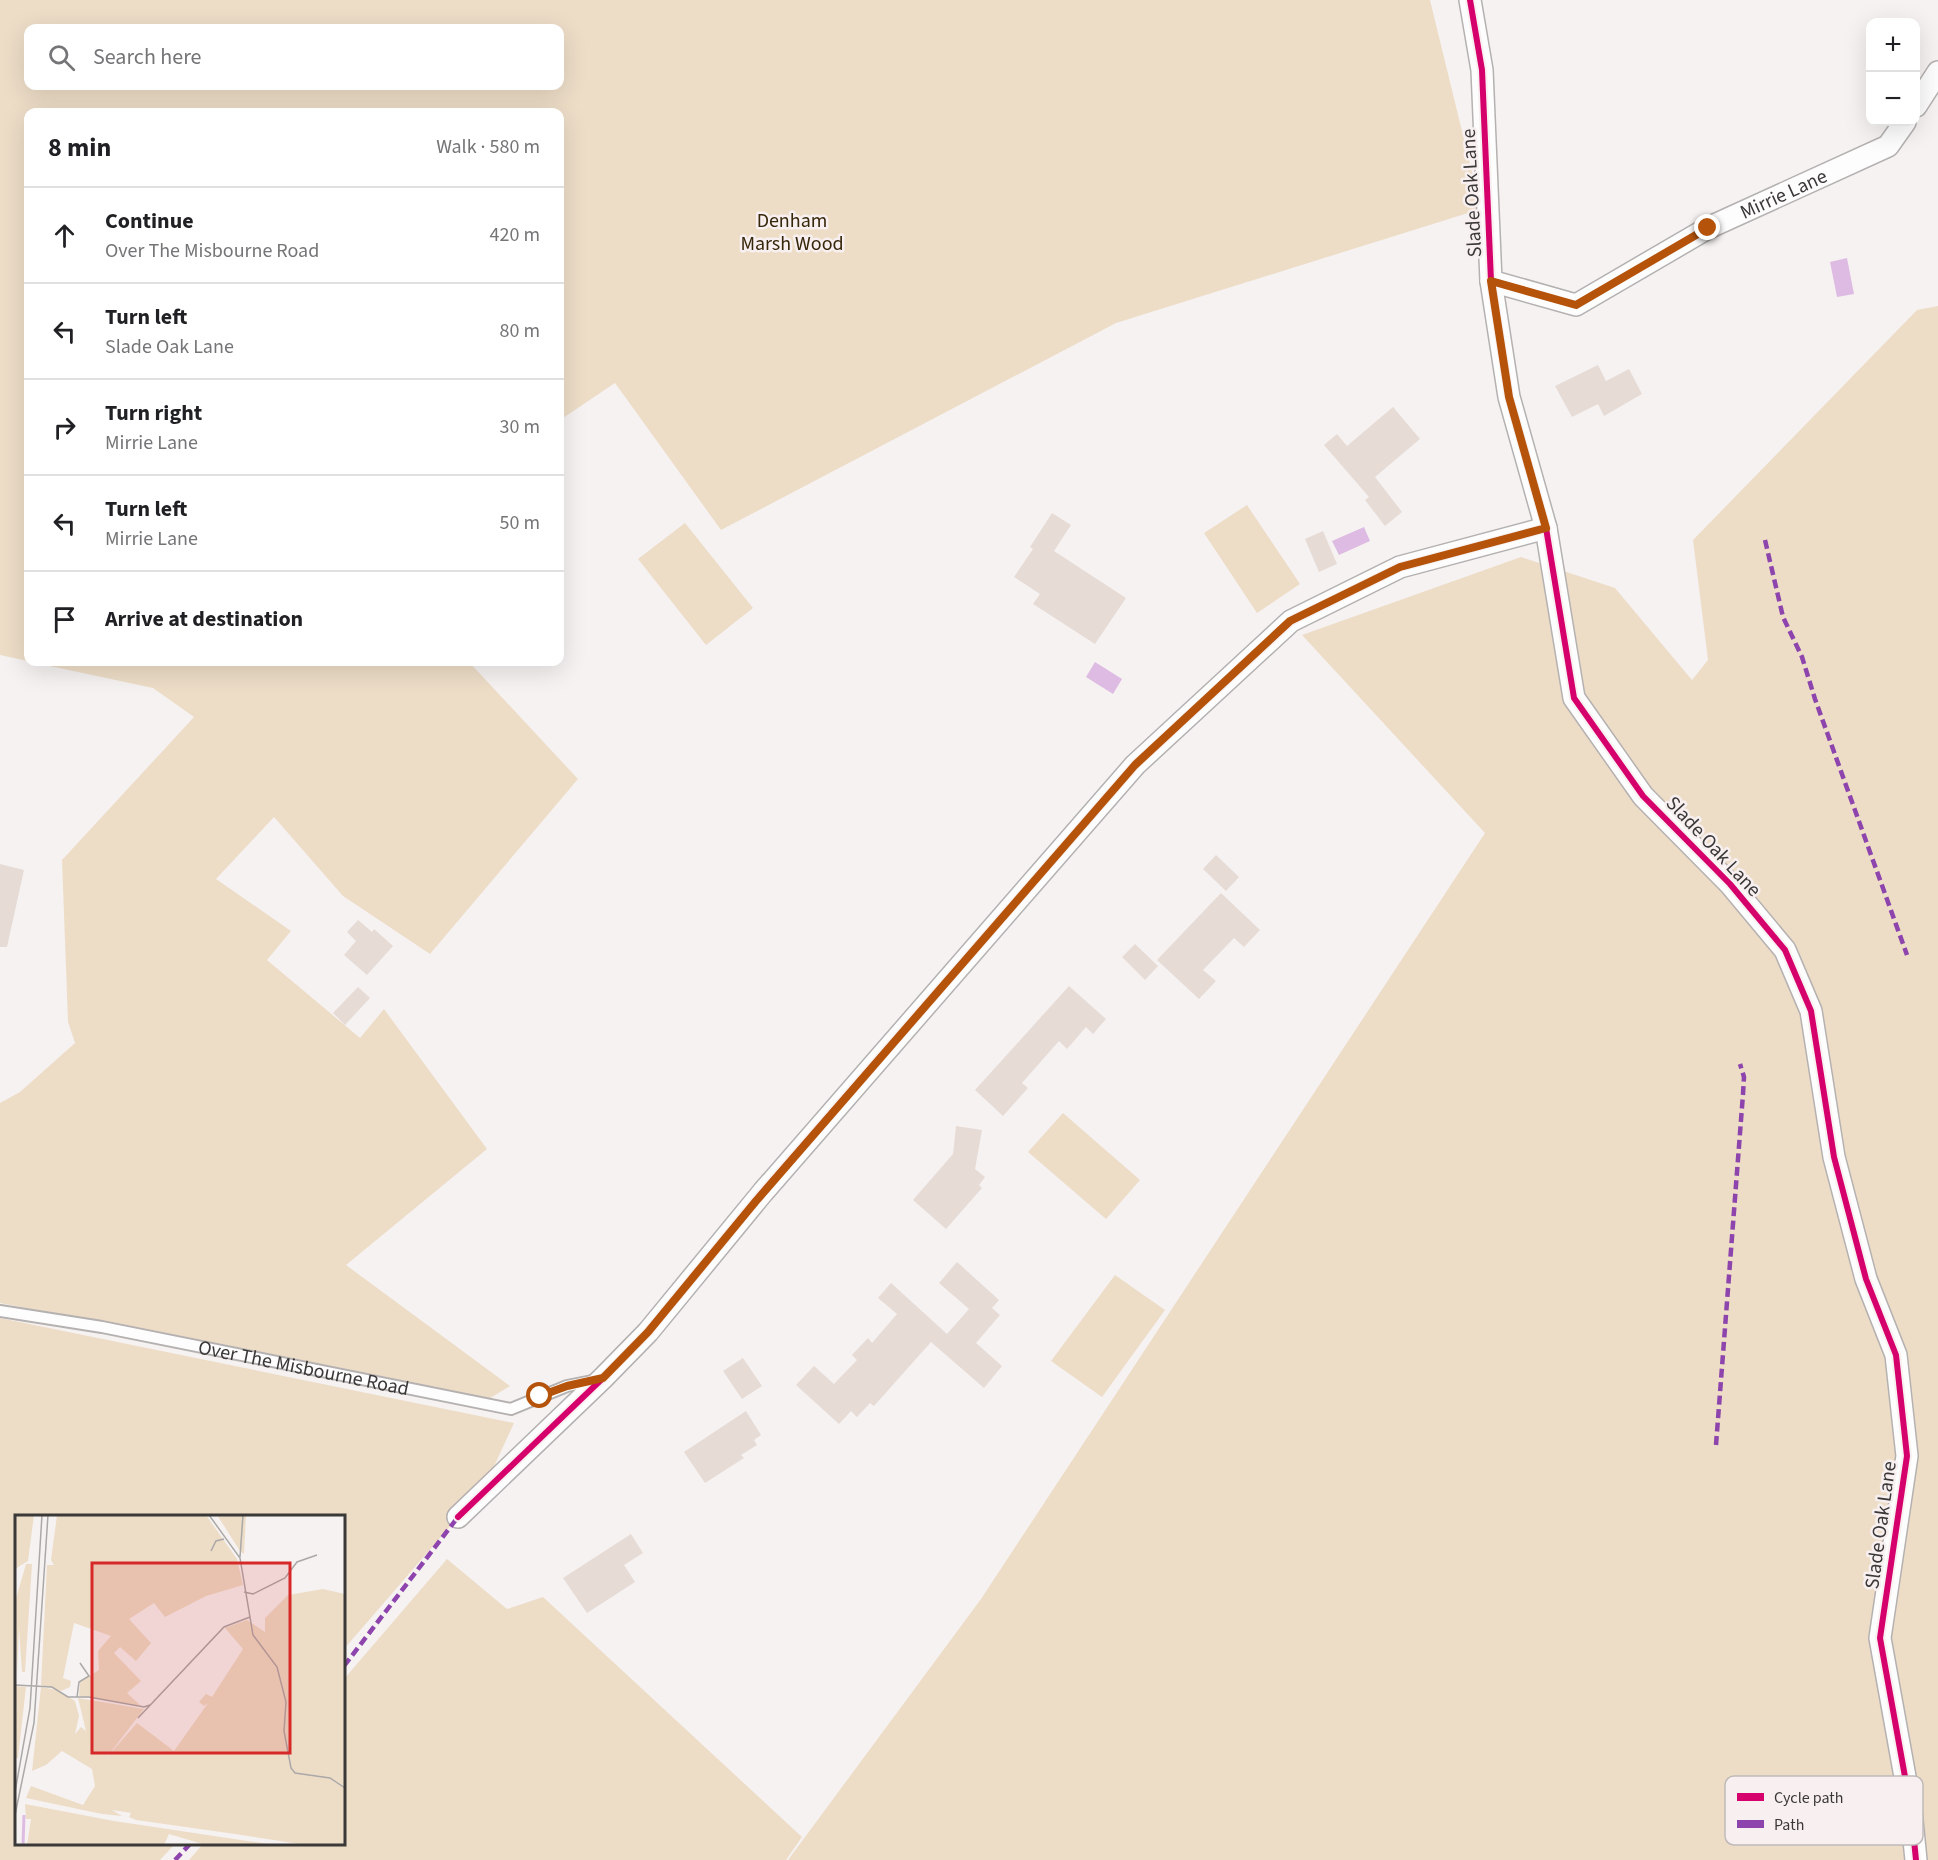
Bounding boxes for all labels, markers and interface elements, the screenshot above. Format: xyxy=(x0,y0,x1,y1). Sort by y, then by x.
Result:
map controls xyxy=(1866,18,1920,126)
button: + xyxy=(1866,18,1920,72)
search box xyxy=(24,24,564,90)
icon: search xyxy=(45,41,78,74)
text: Search here xyxy=(93,41,201,73)
button: − xyxy=(1866,72,1920,126)
street label: Slade Oak Lane xyxy=(1455,128,1489,258)
text: 8 min xyxy=(48,129,111,166)
text: Walk · 580 m xyxy=(436,133,540,161)
street label: Mirrie Lane xyxy=(1736,163,1832,227)
text: Continue xyxy=(105,205,194,237)
park label: Denham Marsh Wood xyxy=(740,207,844,258)
route end xyxy=(1694,214,1720,240)
icon: ahead xyxy=(48,219,81,252)
text: 420 m xyxy=(490,221,540,249)
text: Over The Misbourne Road xyxy=(105,237,319,265)
text: Turn left xyxy=(105,301,187,333)
icon: left xyxy=(48,315,81,348)
text: 80 m xyxy=(500,317,540,345)
text: Slade Oak Lane xyxy=(105,333,234,361)
text: Turn right xyxy=(105,397,202,429)
icon: right xyxy=(48,411,81,444)
text: 30 m xyxy=(500,413,540,441)
text: Mirrie Lane xyxy=(105,429,198,457)
text: Turn left xyxy=(105,493,187,525)
icon: left xyxy=(48,507,81,540)
text: 50 m xyxy=(500,509,540,537)
text: Mirrie Lane xyxy=(105,525,198,553)
icon: arrive xyxy=(48,603,81,636)
text: Arrive at destination xyxy=(105,603,303,635)
street label: Slade Oak Lane xyxy=(1659,790,1767,903)
street label: Over The Misbourne Road xyxy=(196,1334,411,1403)
route start xyxy=(526,1382,552,1408)
street label: Slade Oak Lane xyxy=(1858,1459,1904,1591)
inset map xyxy=(15,1515,345,1845)
legend xyxy=(1725,1776,1923,1845)
text: Cycle path xyxy=(1774,1787,1843,1809)
text: Path xyxy=(1774,1814,1804,1836)

